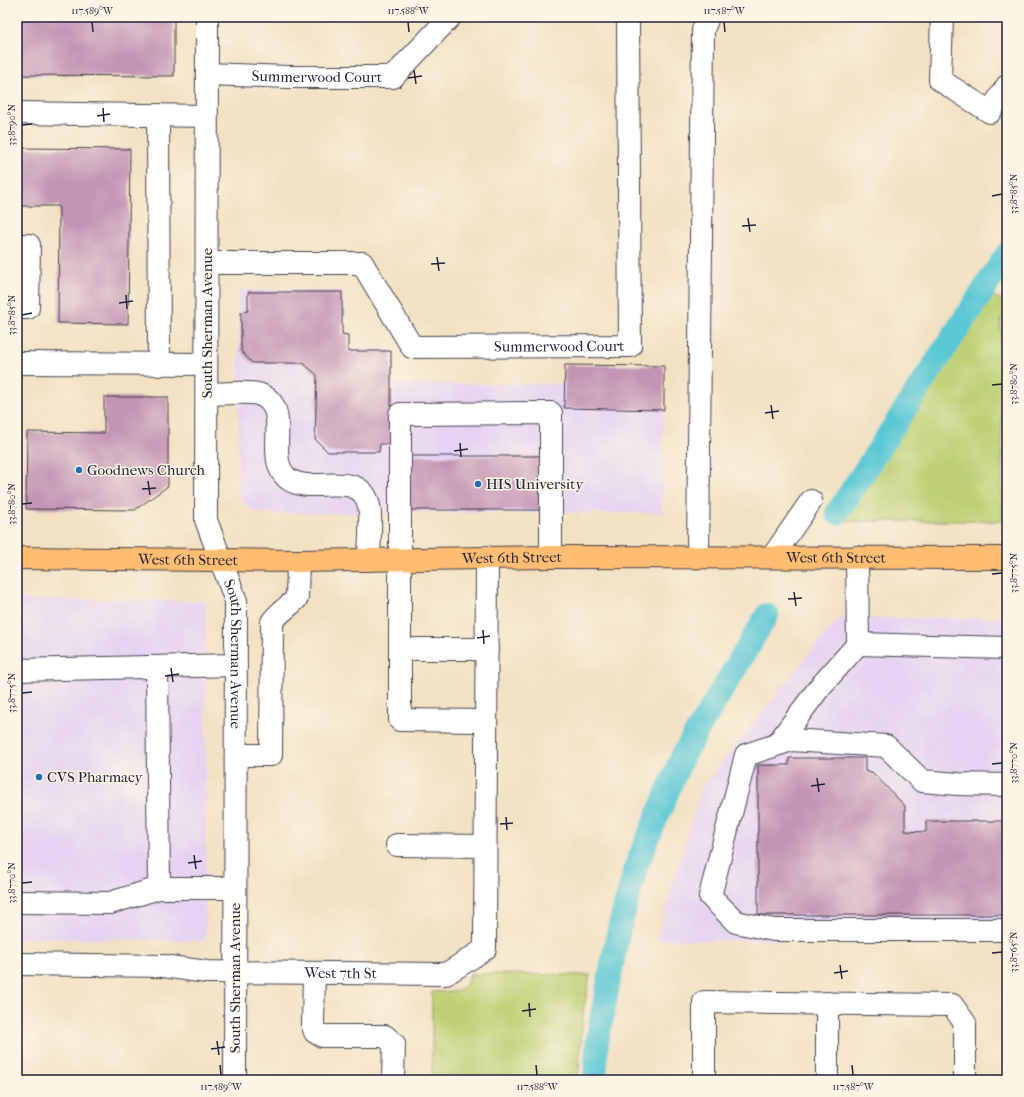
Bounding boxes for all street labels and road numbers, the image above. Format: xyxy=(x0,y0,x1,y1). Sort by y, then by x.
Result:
street label: Summerwood Court xyxy=(251,67,383,86)
street label: South Sherman Avenue xyxy=(198,247,216,398)
street label: Summerwood Court xyxy=(494,337,625,356)
street label: West 6th Street xyxy=(461,548,563,567)
street label: West 6th Street xyxy=(785,549,887,567)
street label: West 6th Street xyxy=(137,550,239,569)
street label: South Sherman Avenue xyxy=(220,577,245,729)
street label: South Sherman Avenue xyxy=(226,902,244,1053)
street label: West 7th St xyxy=(303,964,378,982)

